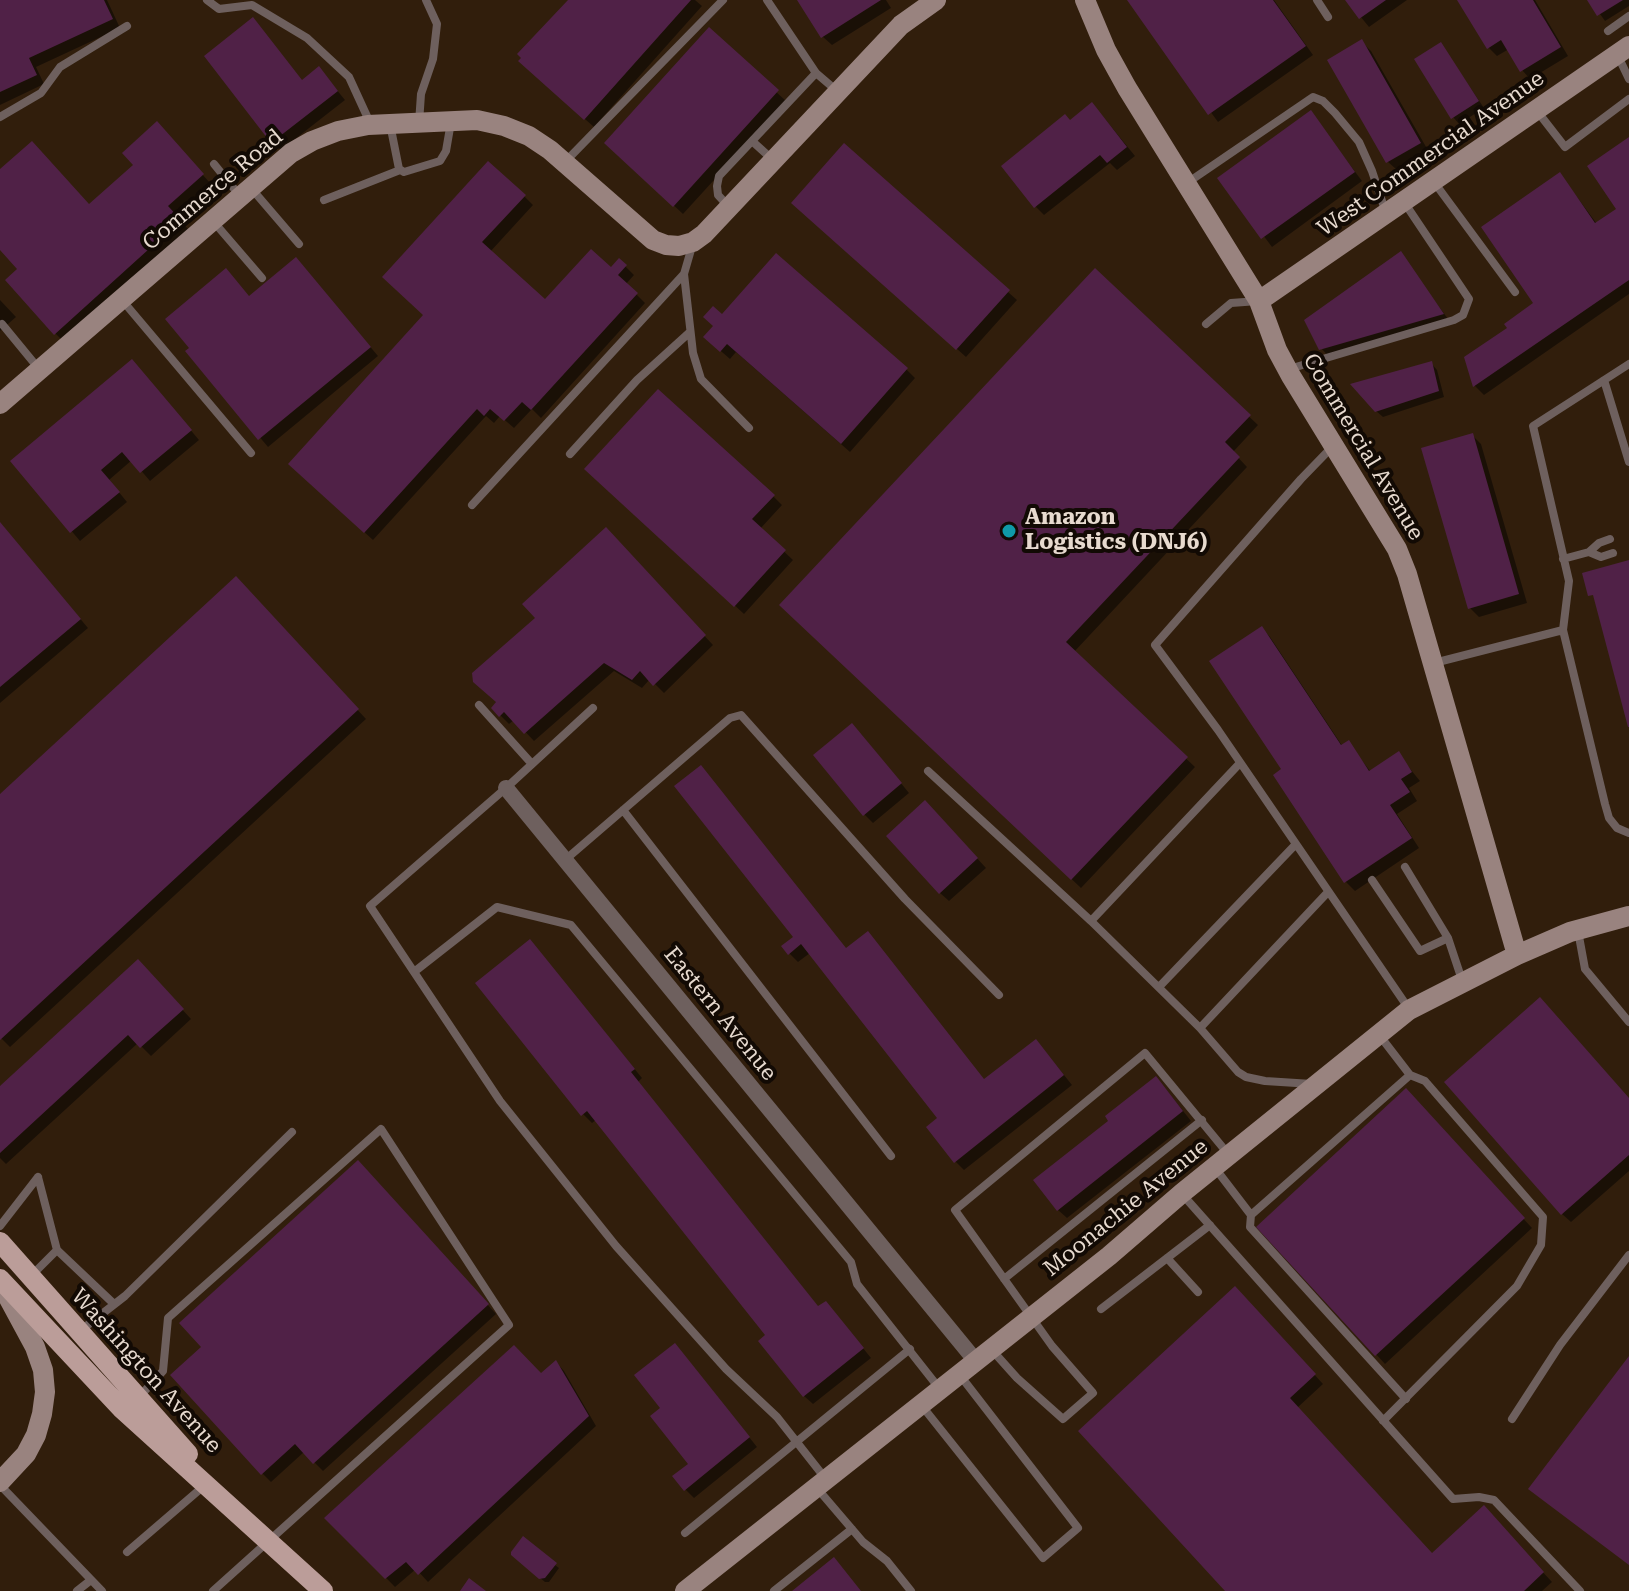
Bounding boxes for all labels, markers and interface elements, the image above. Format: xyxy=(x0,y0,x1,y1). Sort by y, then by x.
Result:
street label: West Commercial Avenue xyxy=(1313,66,1549,242)
street label: Commerce Road xyxy=(138,124,288,256)
street label: Commercial Avenue xyxy=(1297,349,1429,545)
place label: Amazon Logistics (DNJ6) xyxy=(1025,505,1207,556)
marker: Amazon Logistics (DNJ6) xyxy=(1000,522,1018,540)
street label: Eastern Avenue xyxy=(658,942,782,1086)
street label: Moonachie Avenue xyxy=(1039,1134,1213,1282)
street label: Washington Avenue xyxy=(65,1283,227,1459)

